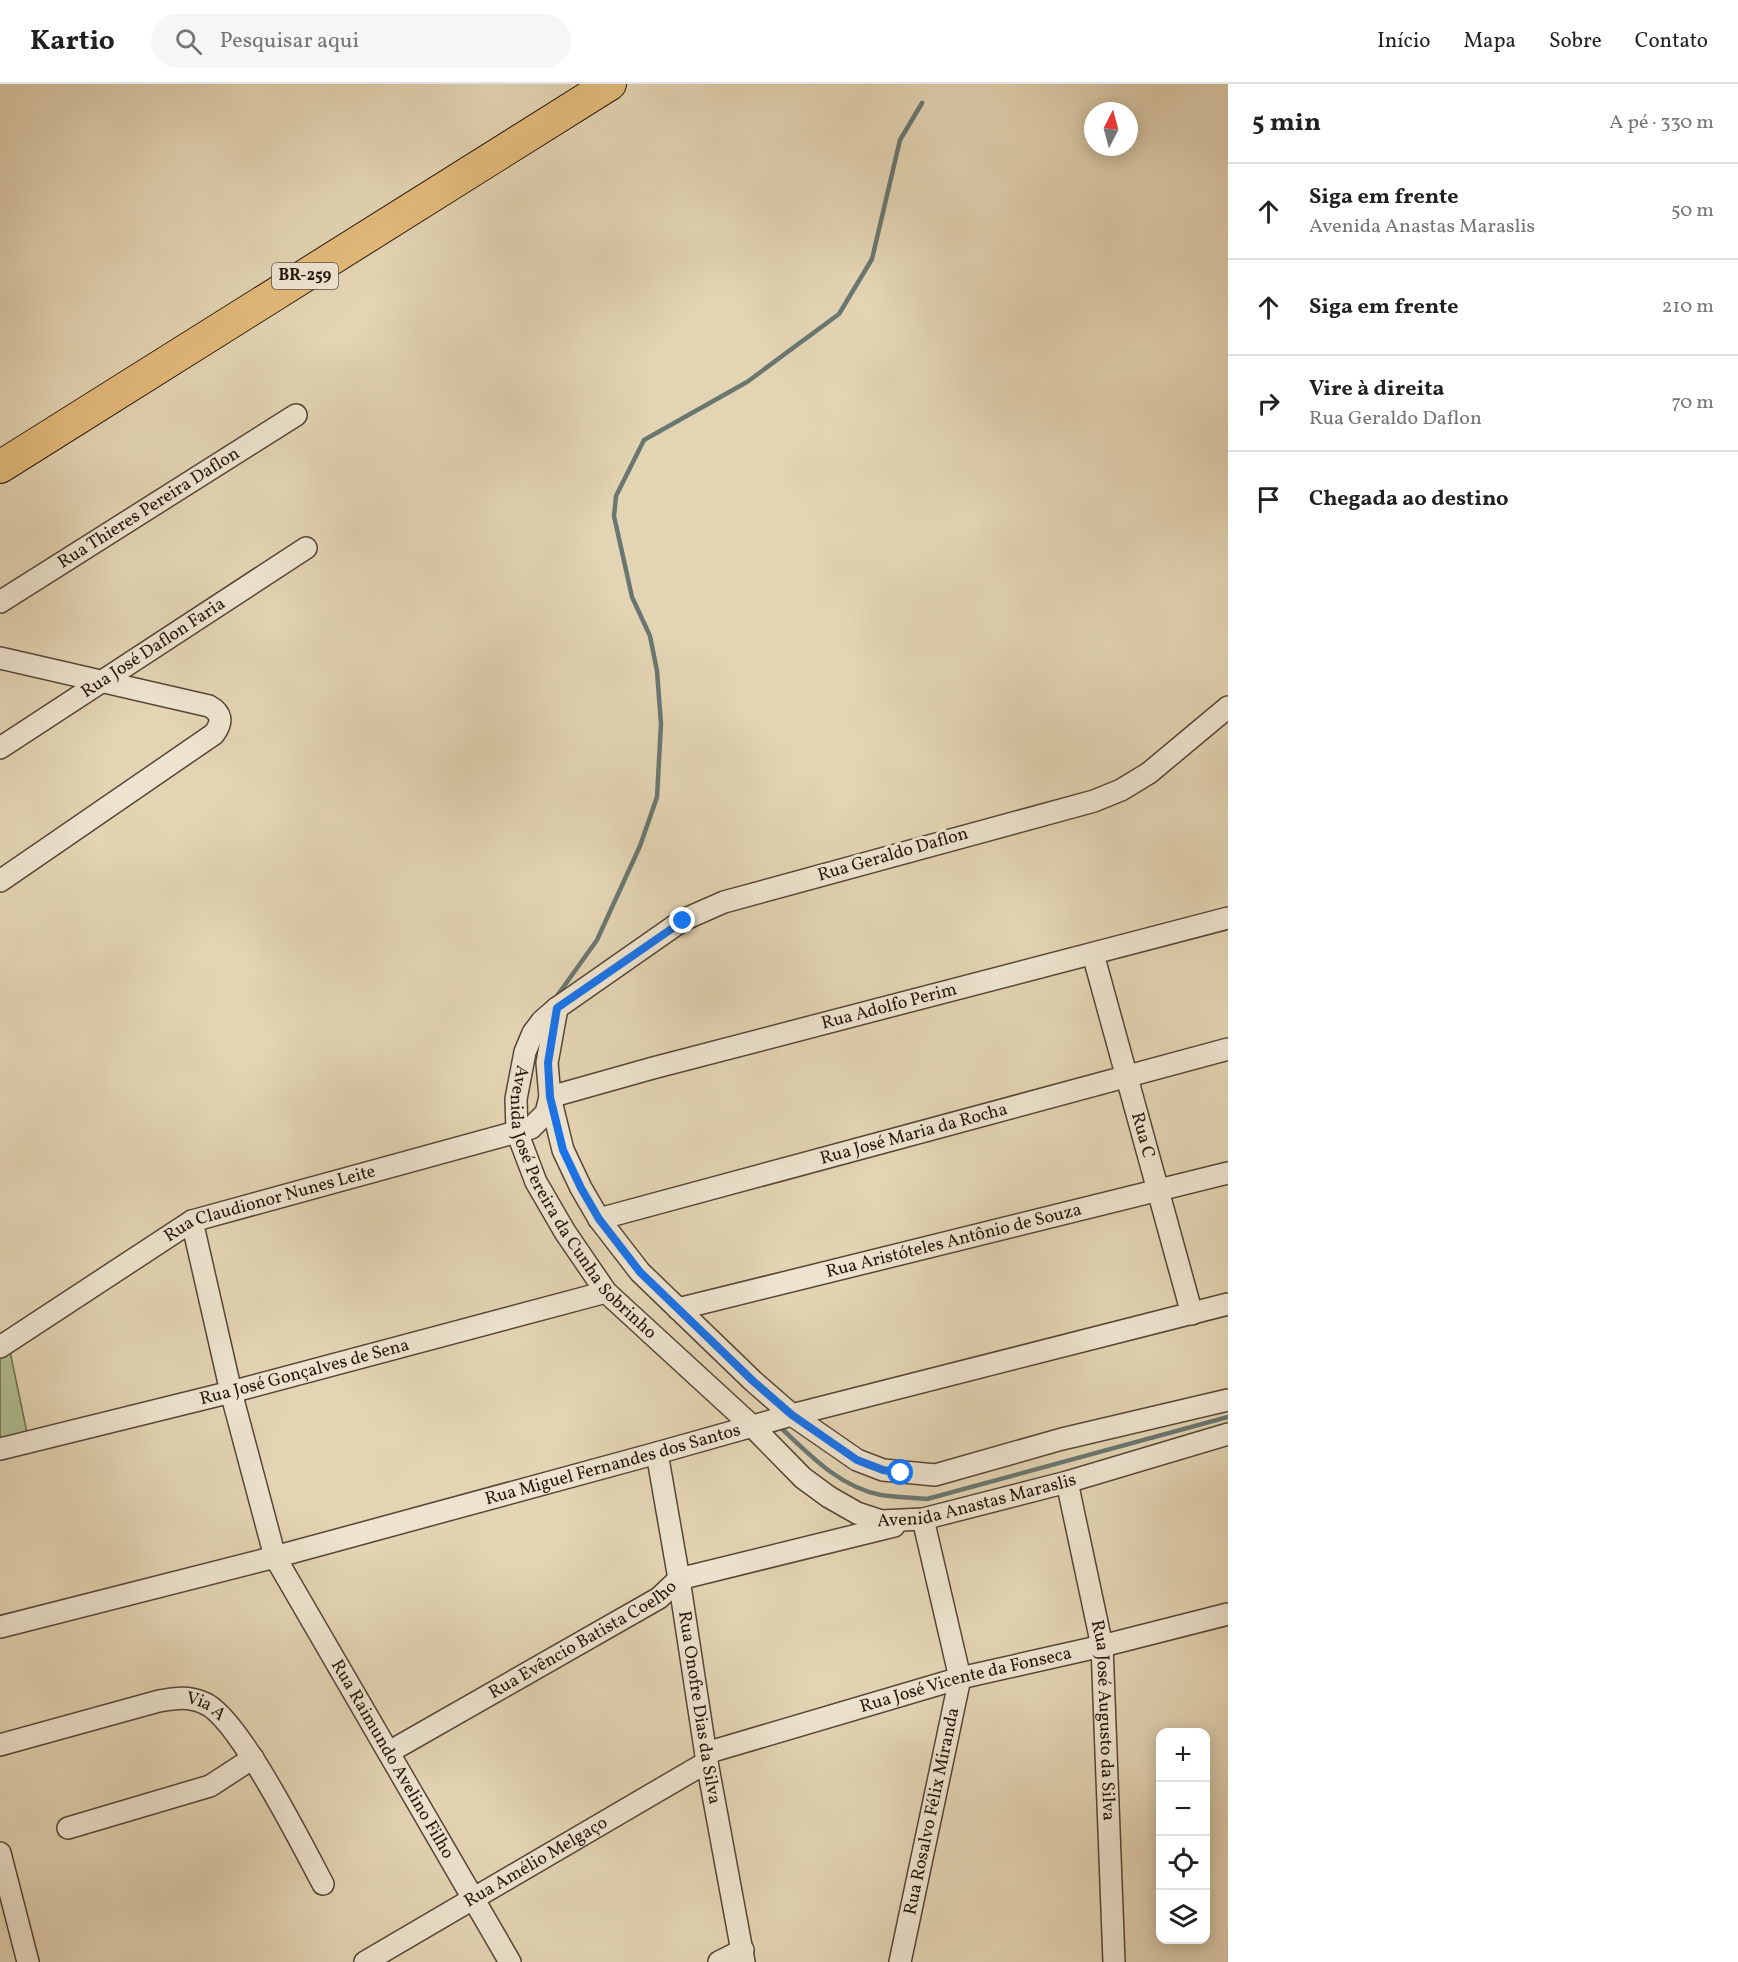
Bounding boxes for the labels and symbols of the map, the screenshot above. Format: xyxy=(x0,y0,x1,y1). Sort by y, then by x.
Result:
north arrow xyxy=(1084,102,1138,156)
road number: BR-259 xyxy=(272,263,338,289)
street label: Rua Thieres Pereira Daflon xyxy=(53,441,245,575)
street label: Rua José Daflon Faria xyxy=(76,591,230,704)
street label: Rua Geraldo Daflon xyxy=(815,821,971,888)
route end xyxy=(669,907,695,933)
street label: Rua Adolfo Perim xyxy=(819,977,960,1036)
street label: Avenida José Pereira da Cunha Sobrinho xyxy=(503,1063,662,1345)
street label: Rua José Maria da Rocha xyxy=(817,1097,1010,1171)
street label: Rua C xyxy=(1125,1109,1161,1161)
street label: Rua Claudionor Nunes Leite xyxy=(159,1159,378,1249)
street label: Rua Aristóteles Antônio de Souza xyxy=(823,1197,1084,1284)
street label: Rua José Gonçalves de Sena xyxy=(197,1332,412,1412)
street label: Rua Miguel Fernandes dos Santos xyxy=(482,1418,744,1512)
route start xyxy=(887,1459,913,1485)
street label: Avenida Anastas Maraslis xyxy=(877,1467,1079,1534)
street label: Rua Evêncio Batista Coelho xyxy=(484,1575,683,1705)
street label: Rua Onofre Dias da Silva xyxy=(672,1609,727,1806)
street label: Rua José Augusto da Silva xyxy=(1084,1618,1121,1821)
street label: Rua José Vicente da Fonseca xyxy=(857,1641,1074,1719)
street label: Rua Raimundo Avelino Filho xyxy=(325,1655,460,1864)
street label: Via A xyxy=(184,1686,232,1727)
street label: Rua Rosalvo Félix Miranda xyxy=(898,1705,966,1917)
street label: Rua Amélio Melgaço xyxy=(460,1810,612,1914)

